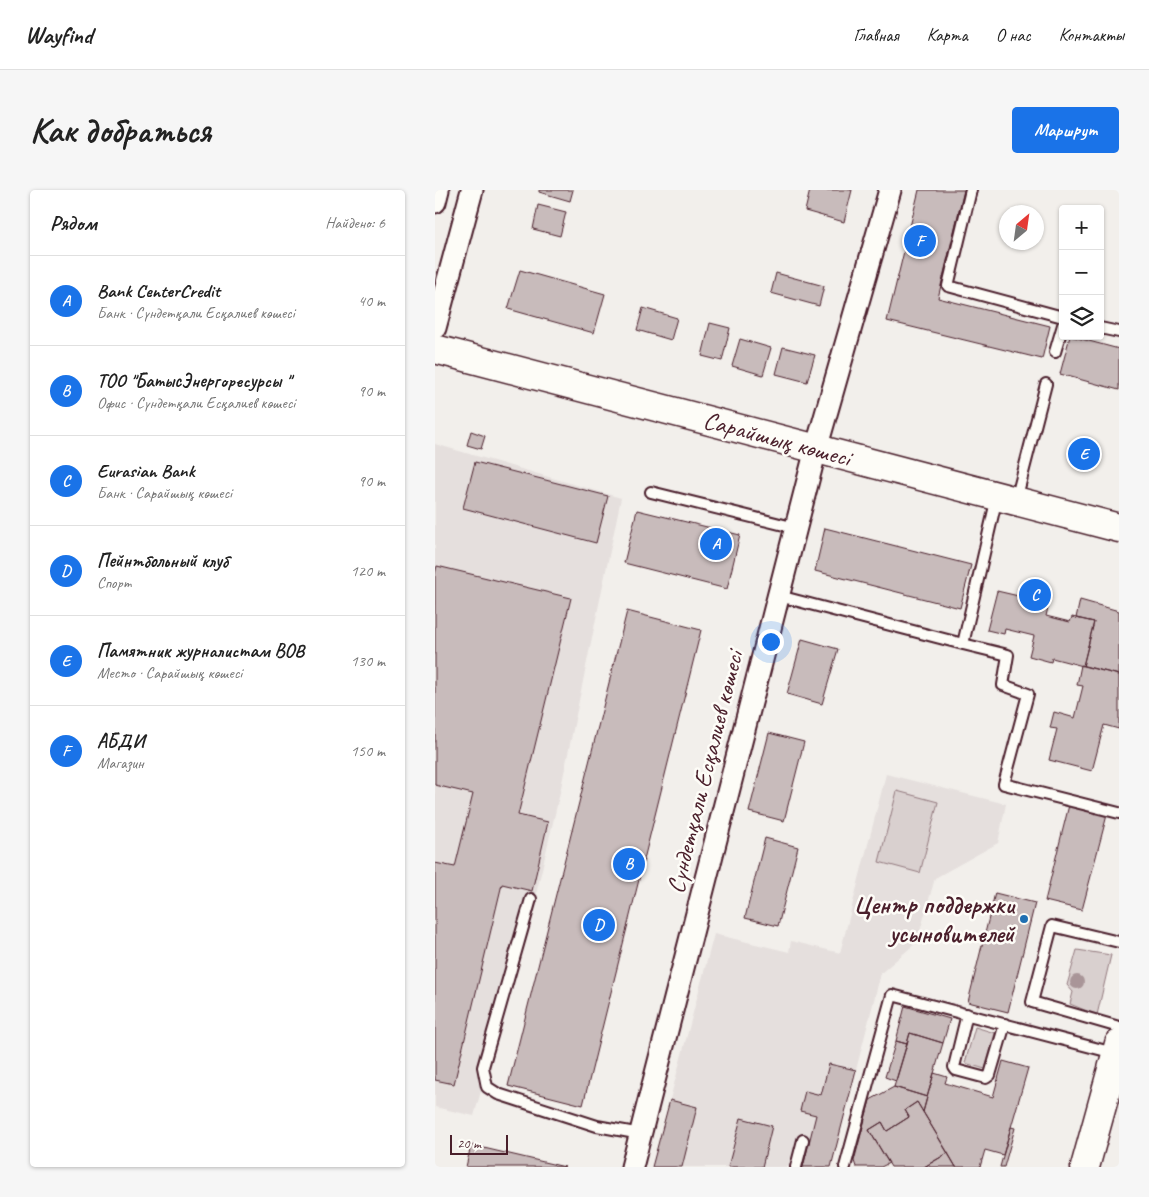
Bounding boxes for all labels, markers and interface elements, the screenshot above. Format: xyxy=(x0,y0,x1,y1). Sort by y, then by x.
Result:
text: Wayfind xyxy=(25,20,92,50)
text: Главная xyxy=(854,24,899,46)
text: Карта xyxy=(927,24,968,46)
text: О нас xyxy=(996,24,1031,46)
text: Контакты xyxy=(1059,24,1124,46)
button: Маршрут xyxy=(1012,107,1119,153)
text: Как добраться xyxy=(30,108,211,153)
north arrow xyxy=(999,205,1044,250)
map controls xyxy=(1059,205,1104,340)
button: + xyxy=(1059,205,1104,250)
text: Рядом xyxy=(50,210,97,236)
text: Найдено: 6 xyxy=(325,213,385,233)
pin: F xyxy=(904,222,936,260)
button: − xyxy=(1059,250,1104,295)
text: Bank CenterCredit xyxy=(97,279,220,303)
text: A xyxy=(62,291,70,311)
text: 40 m xyxy=(358,291,385,311)
button: layers xyxy=(1059,295,1104,340)
text: Банк · Сүндетқали Есқалиев көшесі xyxy=(97,303,295,323)
text: ТОО "БатысЭнергоресурсы " xyxy=(97,369,290,393)
text: B xyxy=(62,381,70,401)
text: 90 m xyxy=(358,381,385,401)
text: Офис · Сүндетқали Есқалиев көшесі xyxy=(97,393,295,413)
street label: Сарайшық көшесі xyxy=(700,404,857,475)
pin: E xyxy=(1068,435,1100,473)
text: Eurasian Bank xyxy=(97,459,195,483)
text: C xyxy=(62,471,70,491)
text: 90 m xyxy=(358,471,385,491)
text: Банк · Сарайшық көшесі xyxy=(97,483,232,503)
pin: A xyxy=(700,525,732,563)
text: Пейнтбольный клуб xyxy=(97,549,228,573)
text: D xyxy=(61,561,71,581)
text: 120 m xyxy=(351,561,385,581)
text: Спорт xyxy=(97,573,132,593)
pin: C xyxy=(1019,576,1051,614)
your location xyxy=(758,629,784,655)
text: Памятник журналистам ВОВ xyxy=(97,639,305,663)
street label: Сүндетқали Есқалиев көшесі xyxy=(659,644,751,897)
text: E xyxy=(62,651,70,671)
text: 130 m xyxy=(351,651,385,671)
text: Место · Сарайшық көшесі xyxy=(97,663,242,683)
text: АБДИ xyxy=(97,729,145,753)
text: F xyxy=(62,741,70,761)
text: 150 m xyxy=(351,741,385,761)
text: Магазин xyxy=(97,753,144,773)
pin: B xyxy=(613,845,645,883)
place label: Центр поддержки усыновителей xyxy=(854,889,1016,950)
pin: D xyxy=(583,906,615,944)
marker: Центр поддержки усыновителей xyxy=(1018,913,1030,925)
scale bar xyxy=(450,1132,507,1155)
text: 20 m xyxy=(457,1135,481,1152)

